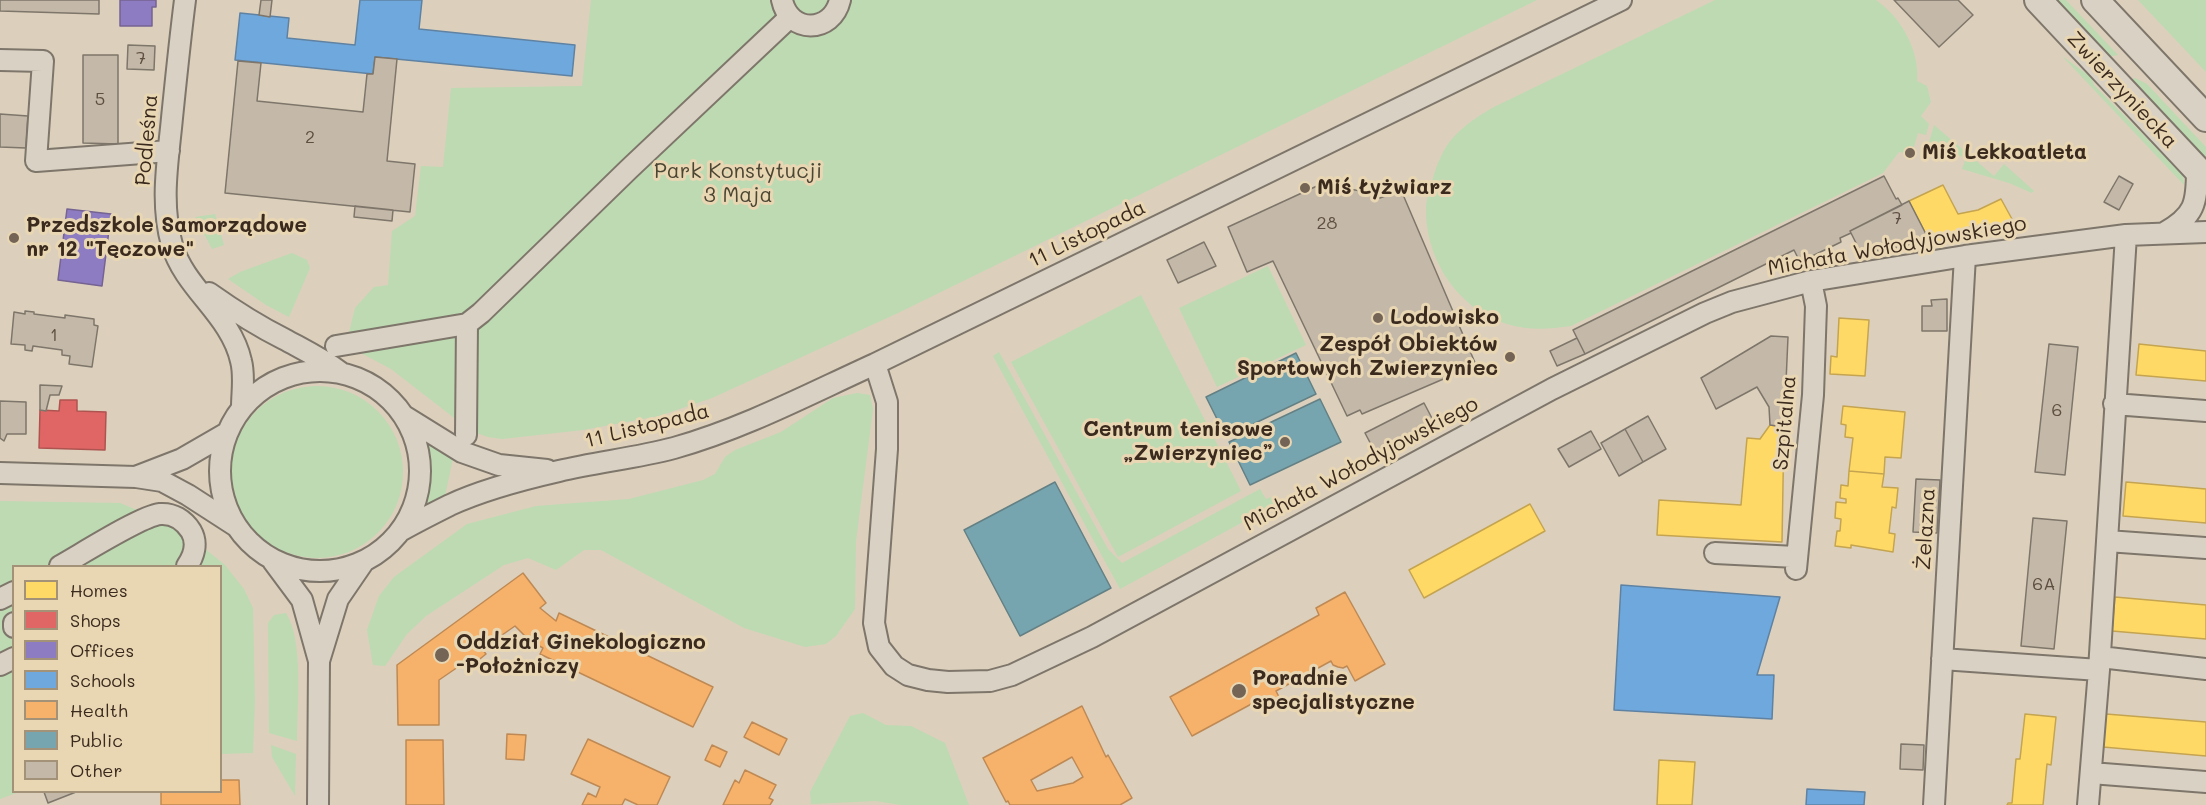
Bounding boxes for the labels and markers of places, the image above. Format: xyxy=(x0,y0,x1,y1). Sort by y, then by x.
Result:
place label: Miś Lekkoatleta xyxy=(1922,140,2087,166)
marker: Miś Lekkoatleta xyxy=(1903,146,1917,160)
place label: Miś Łyżwiarz xyxy=(1317,175,1452,201)
marker: Miś Łyżwiarz xyxy=(1298,181,1312,195)
place label: Przedszkole Samorządowe nr 12 "Tęczowe" xyxy=(26,213,307,263)
marker: Przedszkole Samorządowe nr 12 "Tęczowe" xyxy=(7,231,21,245)
place label: Lodowisko xyxy=(1390,305,1499,331)
marker: Lodowisko xyxy=(1371,311,1385,325)
place label: Zespół Obiektów Sportowych Zwierzyniec xyxy=(1237,332,1498,382)
marker: Zespół Obiektów Sportowych Zwierzyniec xyxy=(1503,350,1517,364)
place label: Centrum tenisowe „Zwierzyniec” xyxy=(1083,417,1273,467)
marker: Centrum tenisowe „Zwierzyniec” xyxy=(1278,435,1292,449)
place label: Oddział Ginekologiczno -Położniczy xyxy=(456,630,706,680)
marker: Oddział Ginekologiczno -Położniczy xyxy=(433,646,451,664)
place label: Poradnie specjalistyczne xyxy=(1252,666,1415,716)
marker: Poradnie specjalistyczne xyxy=(1230,682,1248,700)

